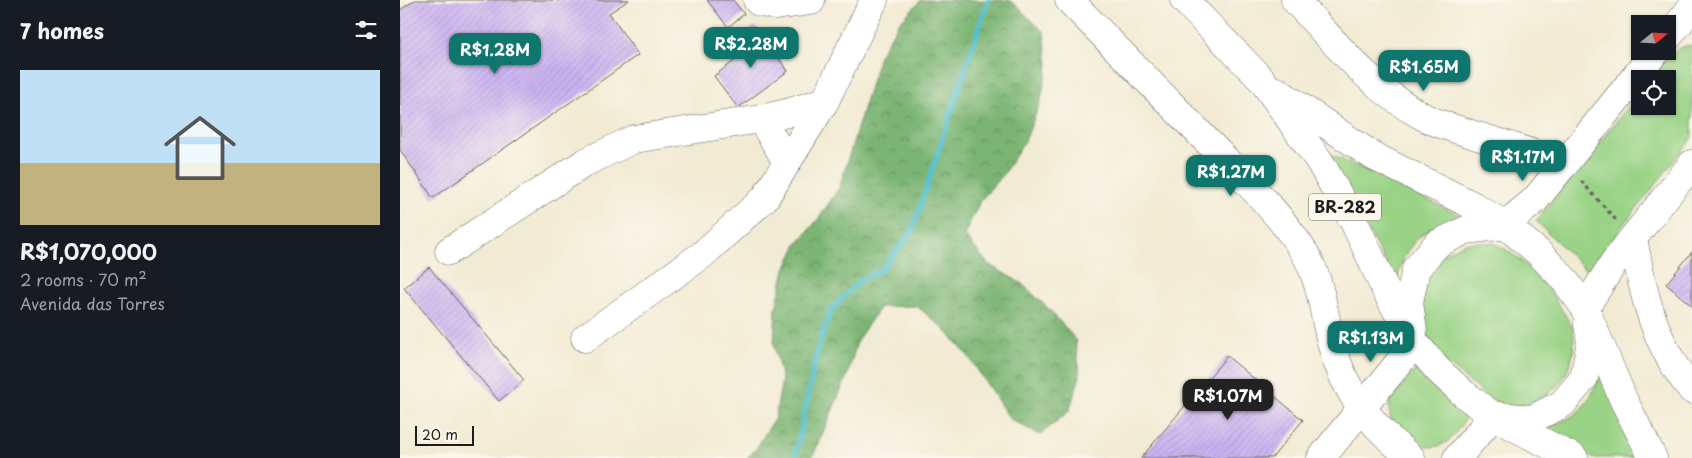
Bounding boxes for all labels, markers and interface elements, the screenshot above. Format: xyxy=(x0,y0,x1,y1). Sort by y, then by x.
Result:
text: 7 homes xyxy=(20,14,104,46)
north arrow xyxy=(1631,15,1676,60)
map controls xyxy=(1631,15,1676,115)
icon: filters xyxy=(352,16,380,44)
pin: R$2.28M xyxy=(705,27,797,69)
text: R$2.28M xyxy=(715,31,787,55)
pin: R$1.28M xyxy=(449,32,541,75)
text: R$1.28M xyxy=(460,37,530,61)
pin: R$1.65M xyxy=(1378,49,1470,92)
text: R$1.65M xyxy=(1389,54,1459,78)
button: locate xyxy=(1631,70,1676,115)
icon: home xyxy=(155,103,245,193)
pin: R$1.17M xyxy=(1477,140,1569,182)
text: R$1.17M xyxy=(1491,144,1555,168)
pin: R$1.27M xyxy=(1185,154,1277,197)
text: R$1.27M xyxy=(1197,159,1265,183)
road number: BR-282 xyxy=(1309,193,1381,220)
text: R$1,070,000 xyxy=(20,235,157,267)
text: 2 rooms · 70 m² xyxy=(20,267,147,291)
text: Avenida das Torres xyxy=(20,291,165,315)
pin: R$1.13M xyxy=(1325,320,1417,363)
text: R$1.13M xyxy=(1338,325,1404,349)
pin: R$1.07M xyxy=(1182,378,1274,421)
text: R$1.07M xyxy=(1193,383,1263,407)
scale bar xyxy=(415,423,474,446)
text: 20 m xyxy=(422,424,458,445)

